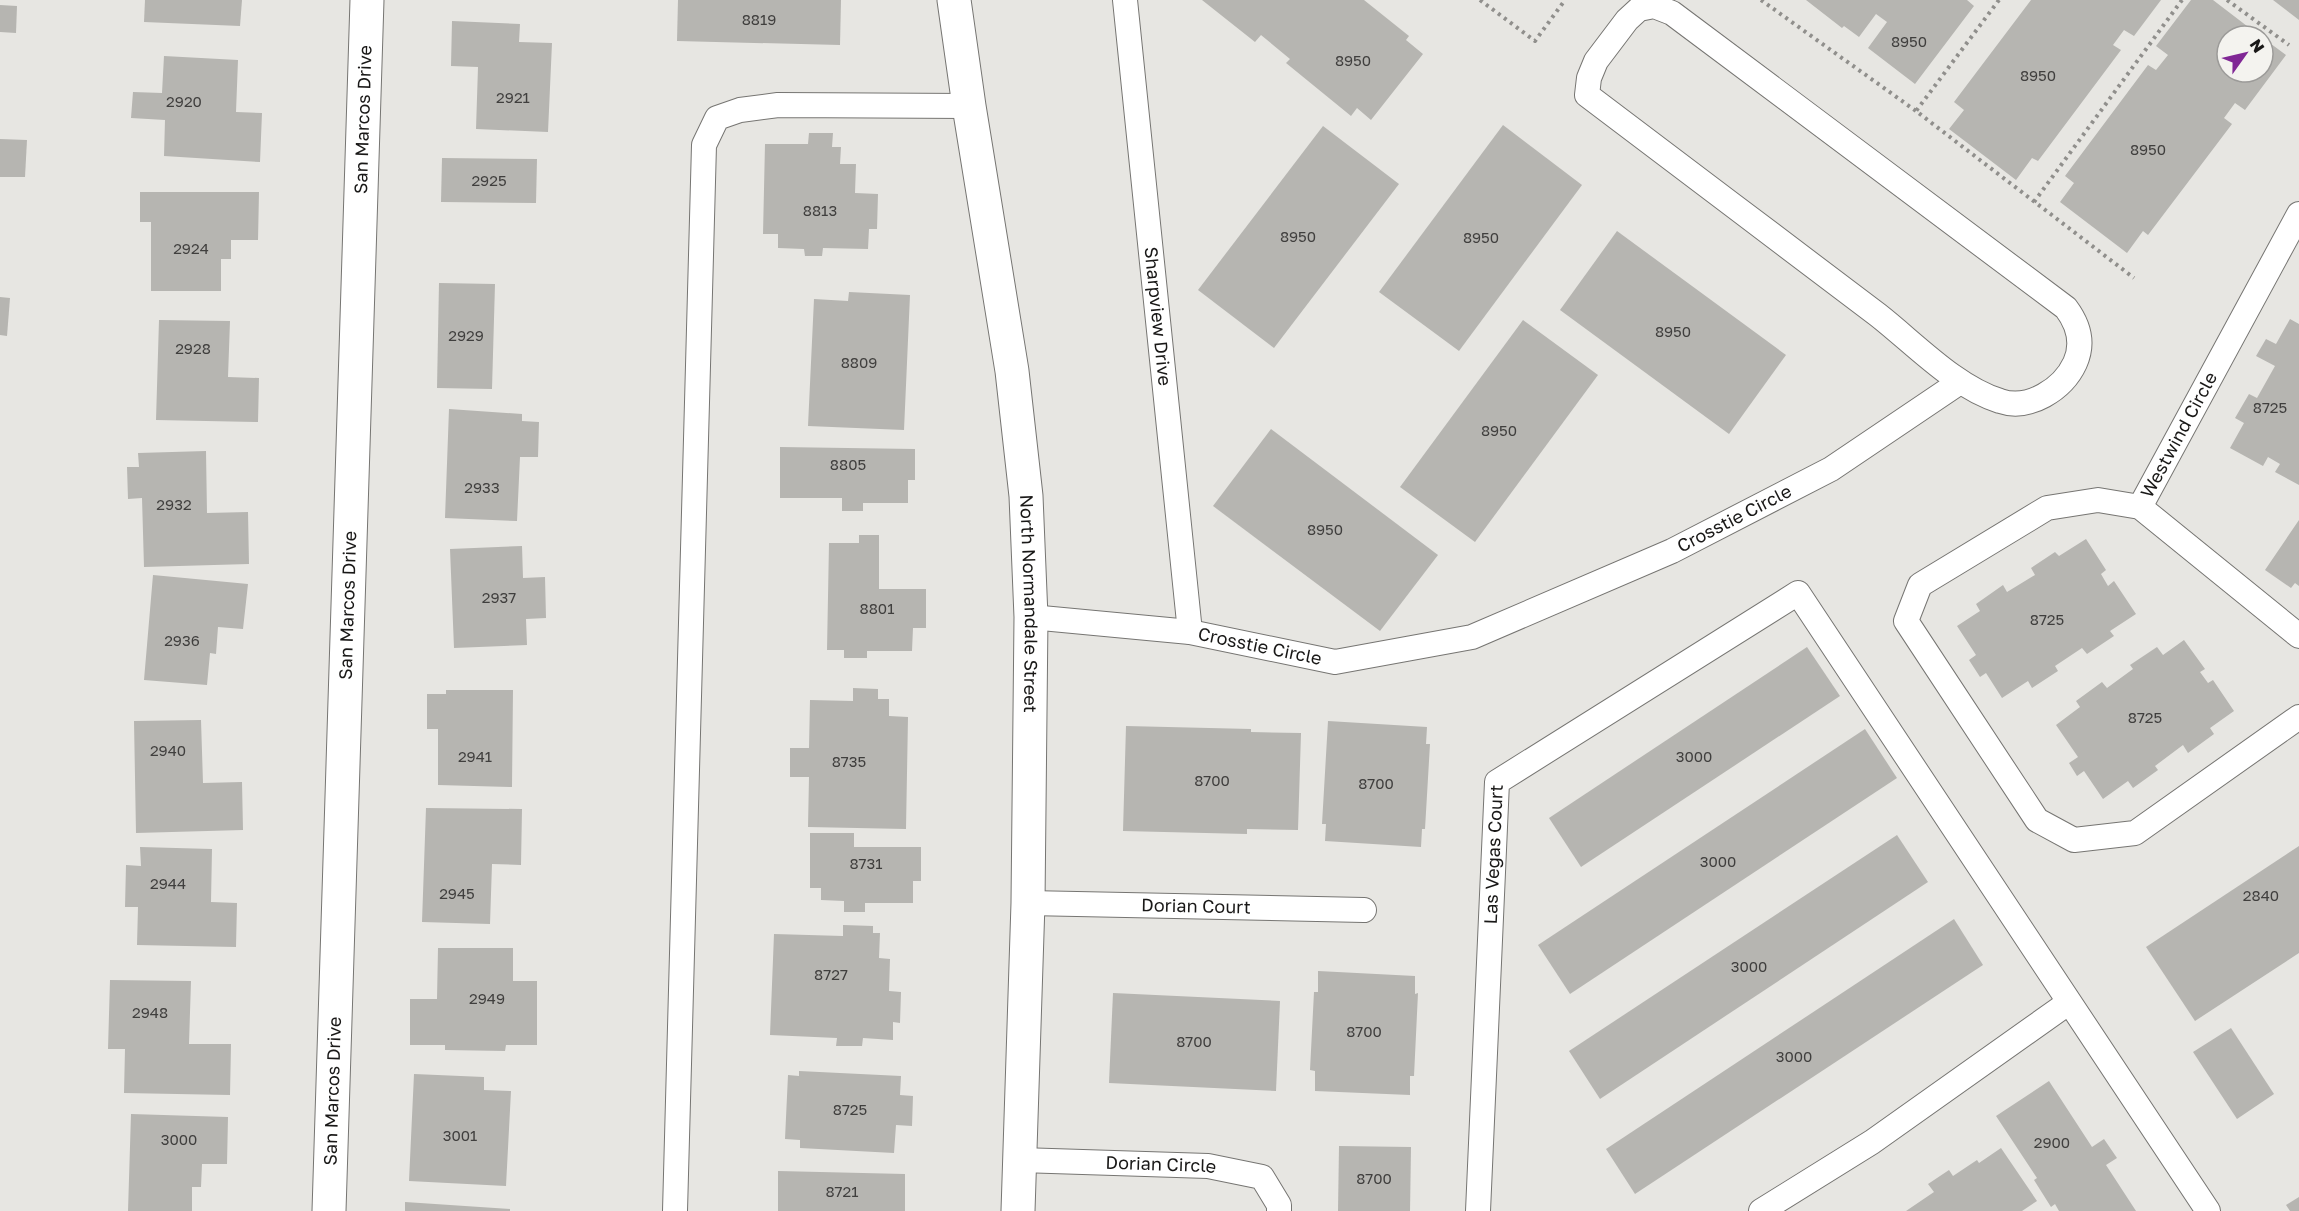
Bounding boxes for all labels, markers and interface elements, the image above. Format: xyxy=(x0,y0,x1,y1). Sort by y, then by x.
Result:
house number: 8819 xyxy=(742,10,776,28)
north arrow xyxy=(2215,24,2275,84)
house number: 8950 xyxy=(1891,32,1927,50)
text: N xyxy=(2246,35,2269,56)
street label: San Marcos Drive xyxy=(349,45,376,194)
house number: 8950 xyxy=(1335,51,1371,69)
house number: 8950 xyxy=(2020,66,2056,84)
house number: 2921 xyxy=(496,88,530,106)
house number: 2920 xyxy=(166,92,202,110)
house number: 8950 xyxy=(2130,140,2166,158)
house number: 2925 xyxy=(471,171,507,189)
house number: 8813 xyxy=(803,201,837,219)
house number: 8950 xyxy=(1280,227,1316,245)
house number: 8950 xyxy=(1463,228,1499,246)
house number: 2924 xyxy=(173,239,209,257)
street label: Sharpview Drive xyxy=(1140,246,1177,387)
house number: 8950 xyxy=(1655,322,1691,340)
house number: 2929 xyxy=(448,326,484,344)
house number: 2928 xyxy=(175,339,211,357)
house number: 8809 xyxy=(841,353,877,371)
street label: Westwind Circle xyxy=(2135,368,2221,501)
house number: 8725 xyxy=(2253,398,2287,416)
house number: 8950 xyxy=(1481,421,1517,439)
house number: 8805 xyxy=(830,455,866,473)
house number: 2933 xyxy=(464,478,500,496)
street label: Crosstie Circle xyxy=(1673,479,1795,557)
street label: North Normandale Street xyxy=(1016,494,1043,713)
house number: 2932 xyxy=(156,495,192,513)
house number: 8950 xyxy=(1307,520,1343,538)
street label: San Marcos Drive xyxy=(334,530,360,680)
house number: 2937 xyxy=(482,588,516,606)
house number: 8801 xyxy=(860,599,894,617)
house number: 8725 xyxy=(2030,610,2064,628)
street label: Crosstie Circle xyxy=(1196,622,1324,669)
house number: 2936 xyxy=(164,631,200,649)
house number: 8725 xyxy=(2128,708,2162,726)
house number: 2940 xyxy=(150,741,186,759)
house number: 2941 xyxy=(458,747,492,765)
house number: 3000 xyxy=(1676,747,1712,765)
house number: 8735 xyxy=(832,752,866,770)
house number: 8700 xyxy=(1194,771,1230,789)
house number: 8700 xyxy=(1358,774,1394,792)
street label: Las Vegas Court xyxy=(1479,784,1507,925)
house number: 3000 xyxy=(1700,852,1736,870)
house number: 8731 xyxy=(849,854,883,872)
house number: 2944 xyxy=(150,874,186,892)
house number: 2945 xyxy=(439,884,475,902)
house number: 2840 xyxy=(2243,886,2279,904)
street label: Dorian Court xyxy=(1141,893,1251,918)
house number: 3000 xyxy=(1731,957,1767,975)
house number: 8727 xyxy=(814,965,848,983)
house number: 2949 xyxy=(469,989,505,1007)
house number: 2948 xyxy=(132,1003,168,1021)
street label: San Marcos Drive xyxy=(318,1016,345,1166)
house number: 8700 xyxy=(1346,1022,1382,1040)
house number: 8700 xyxy=(1176,1032,1212,1050)
house number: 3000 xyxy=(1776,1047,1812,1065)
house number: 8725 xyxy=(833,1100,867,1118)
house number: 3001 xyxy=(443,1126,477,1144)
house number: 3000 xyxy=(161,1130,197,1148)
house number: 2900 xyxy=(2034,1133,2070,1151)
street label: Dorian Circle xyxy=(1105,1151,1219,1177)
house number: 8700 xyxy=(1356,1169,1392,1187)
house number: 8721 xyxy=(825,1182,859,1200)

